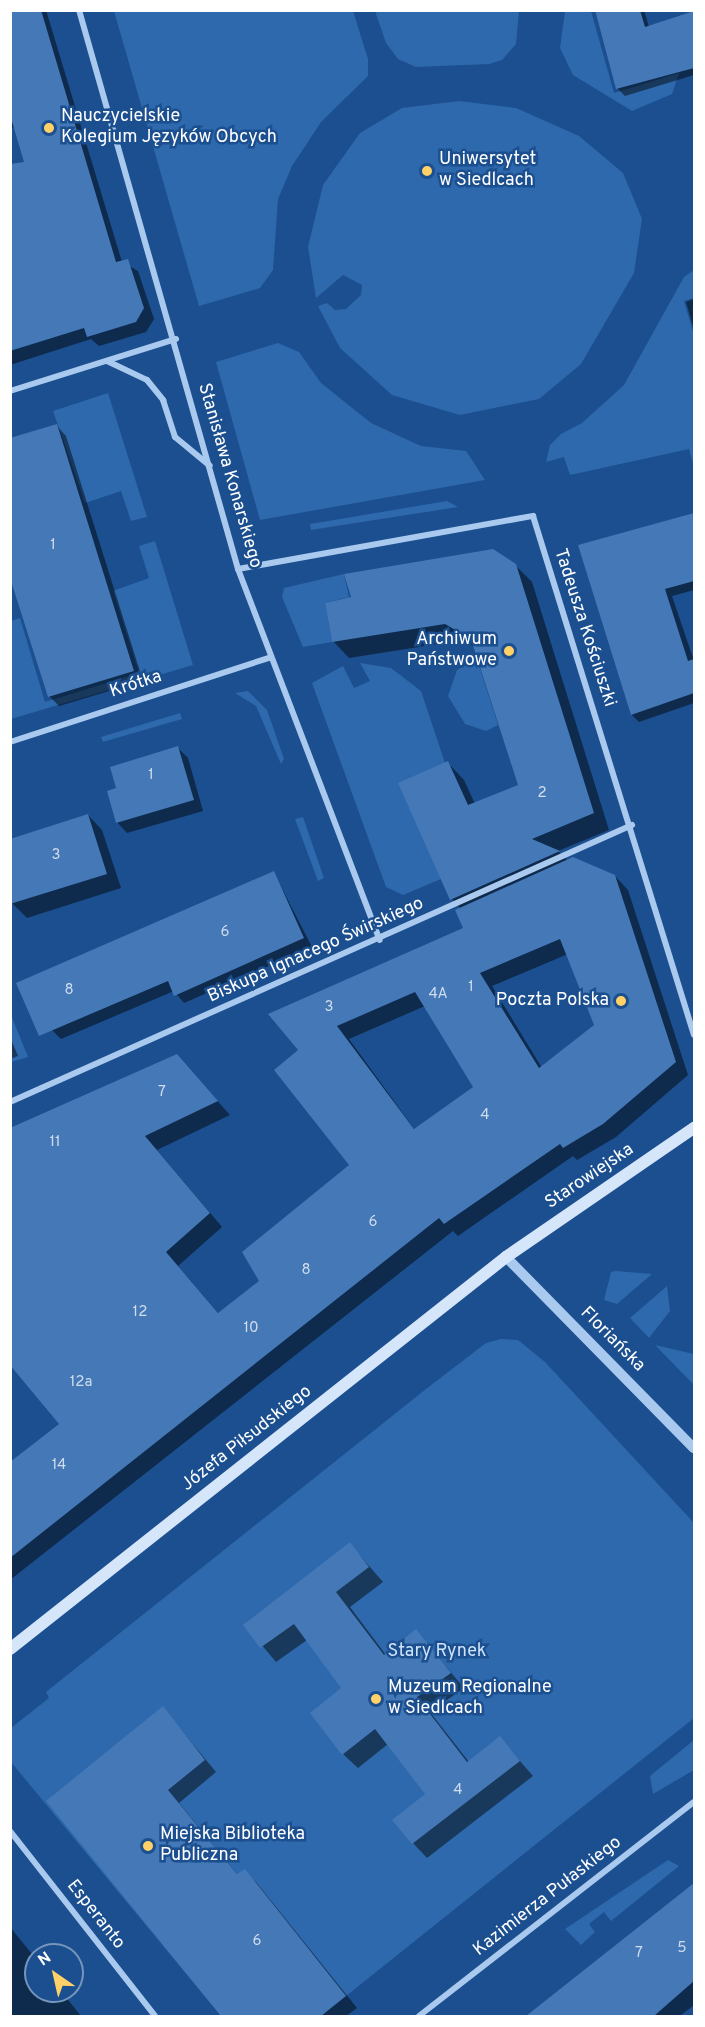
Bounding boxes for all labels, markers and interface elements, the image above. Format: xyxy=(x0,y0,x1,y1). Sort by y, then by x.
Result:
place label: Nauczycielskie Kolegium Języków Obcych xyxy=(61,107,277,150)
marker: Nauczycielskie Kolegium Języków Obcych xyxy=(42,121,56,135)
place label: Uniwersytet w Siedlcach xyxy=(439,150,536,192)
marker: Uniwersytet w Siedlcach xyxy=(420,164,434,178)
street label: Stanisława Konarskiego xyxy=(192,381,266,571)
house number: 1 xyxy=(50,537,56,555)
street label: Tadeusza Kościuszki xyxy=(548,546,620,710)
place label: Archiwum Państwowe xyxy=(407,630,497,672)
marker: Archiwum Państwowe xyxy=(502,644,516,658)
street label: Krótka xyxy=(107,666,165,704)
house number: 1 xyxy=(148,767,154,785)
house number: 2 xyxy=(537,785,547,803)
house number: 3 xyxy=(51,847,61,865)
street label: Biskupa Ignacego Świrskiego xyxy=(205,893,427,1009)
house number: 6 xyxy=(221,924,229,942)
house number: 1 xyxy=(468,979,474,997)
house number: 8 xyxy=(64,982,74,1000)
house number: 4A xyxy=(428,986,448,1004)
place label: Poczta Polska xyxy=(496,990,609,1012)
marker: Poczta Polska xyxy=(614,994,628,1008)
house number: 3 xyxy=(324,999,334,1017)
house number: 7 xyxy=(158,1084,166,1102)
house number: 4 xyxy=(480,1107,490,1125)
house number: 11 xyxy=(49,1134,61,1152)
street label: Starowiejska xyxy=(542,1140,638,1214)
house number: 6 xyxy=(369,1214,377,1232)
house number: 8 xyxy=(301,1262,311,1280)
street label: Floriańska xyxy=(575,1303,649,1377)
house number: 12 xyxy=(133,1304,147,1322)
house number: 10 xyxy=(243,1320,259,1338)
house number: 12a xyxy=(70,1374,92,1392)
street label: Józefa Piłsudskiego xyxy=(178,1381,316,1497)
house number: 14 xyxy=(52,1457,66,1475)
park label: Stary Rynek xyxy=(388,1641,486,1663)
place label: Muzeum Regionalne w Siedlcach xyxy=(388,1678,552,1720)
marker: Muzeum Regionalne w Siedlcach xyxy=(369,1692,383,1706)
house number: 4 xyxy=(453,1782,463,1800)
place label: Miejska Biblioteka Publiczna xyxy=(160,1825,305,1868)
street label: Kazimierza Pułaskiego xyxy=(470,1832,626,1962)
marker: Miejska Biblioteka Publiczna xyxy=(141,1839,155,1853)
street label: Esperanto xyxy=(61,1876,129,1954)
house number: 6 xyxy=(253,1933,261,1951)
house number: 5 xyxy=(677,1940,687,1958)
north arrow xyxy=(24,1943,84,2003)
house number: 7 xyxy=(635,1945,643,1963)
text: N xyxy=(35,1948,55,1971)

